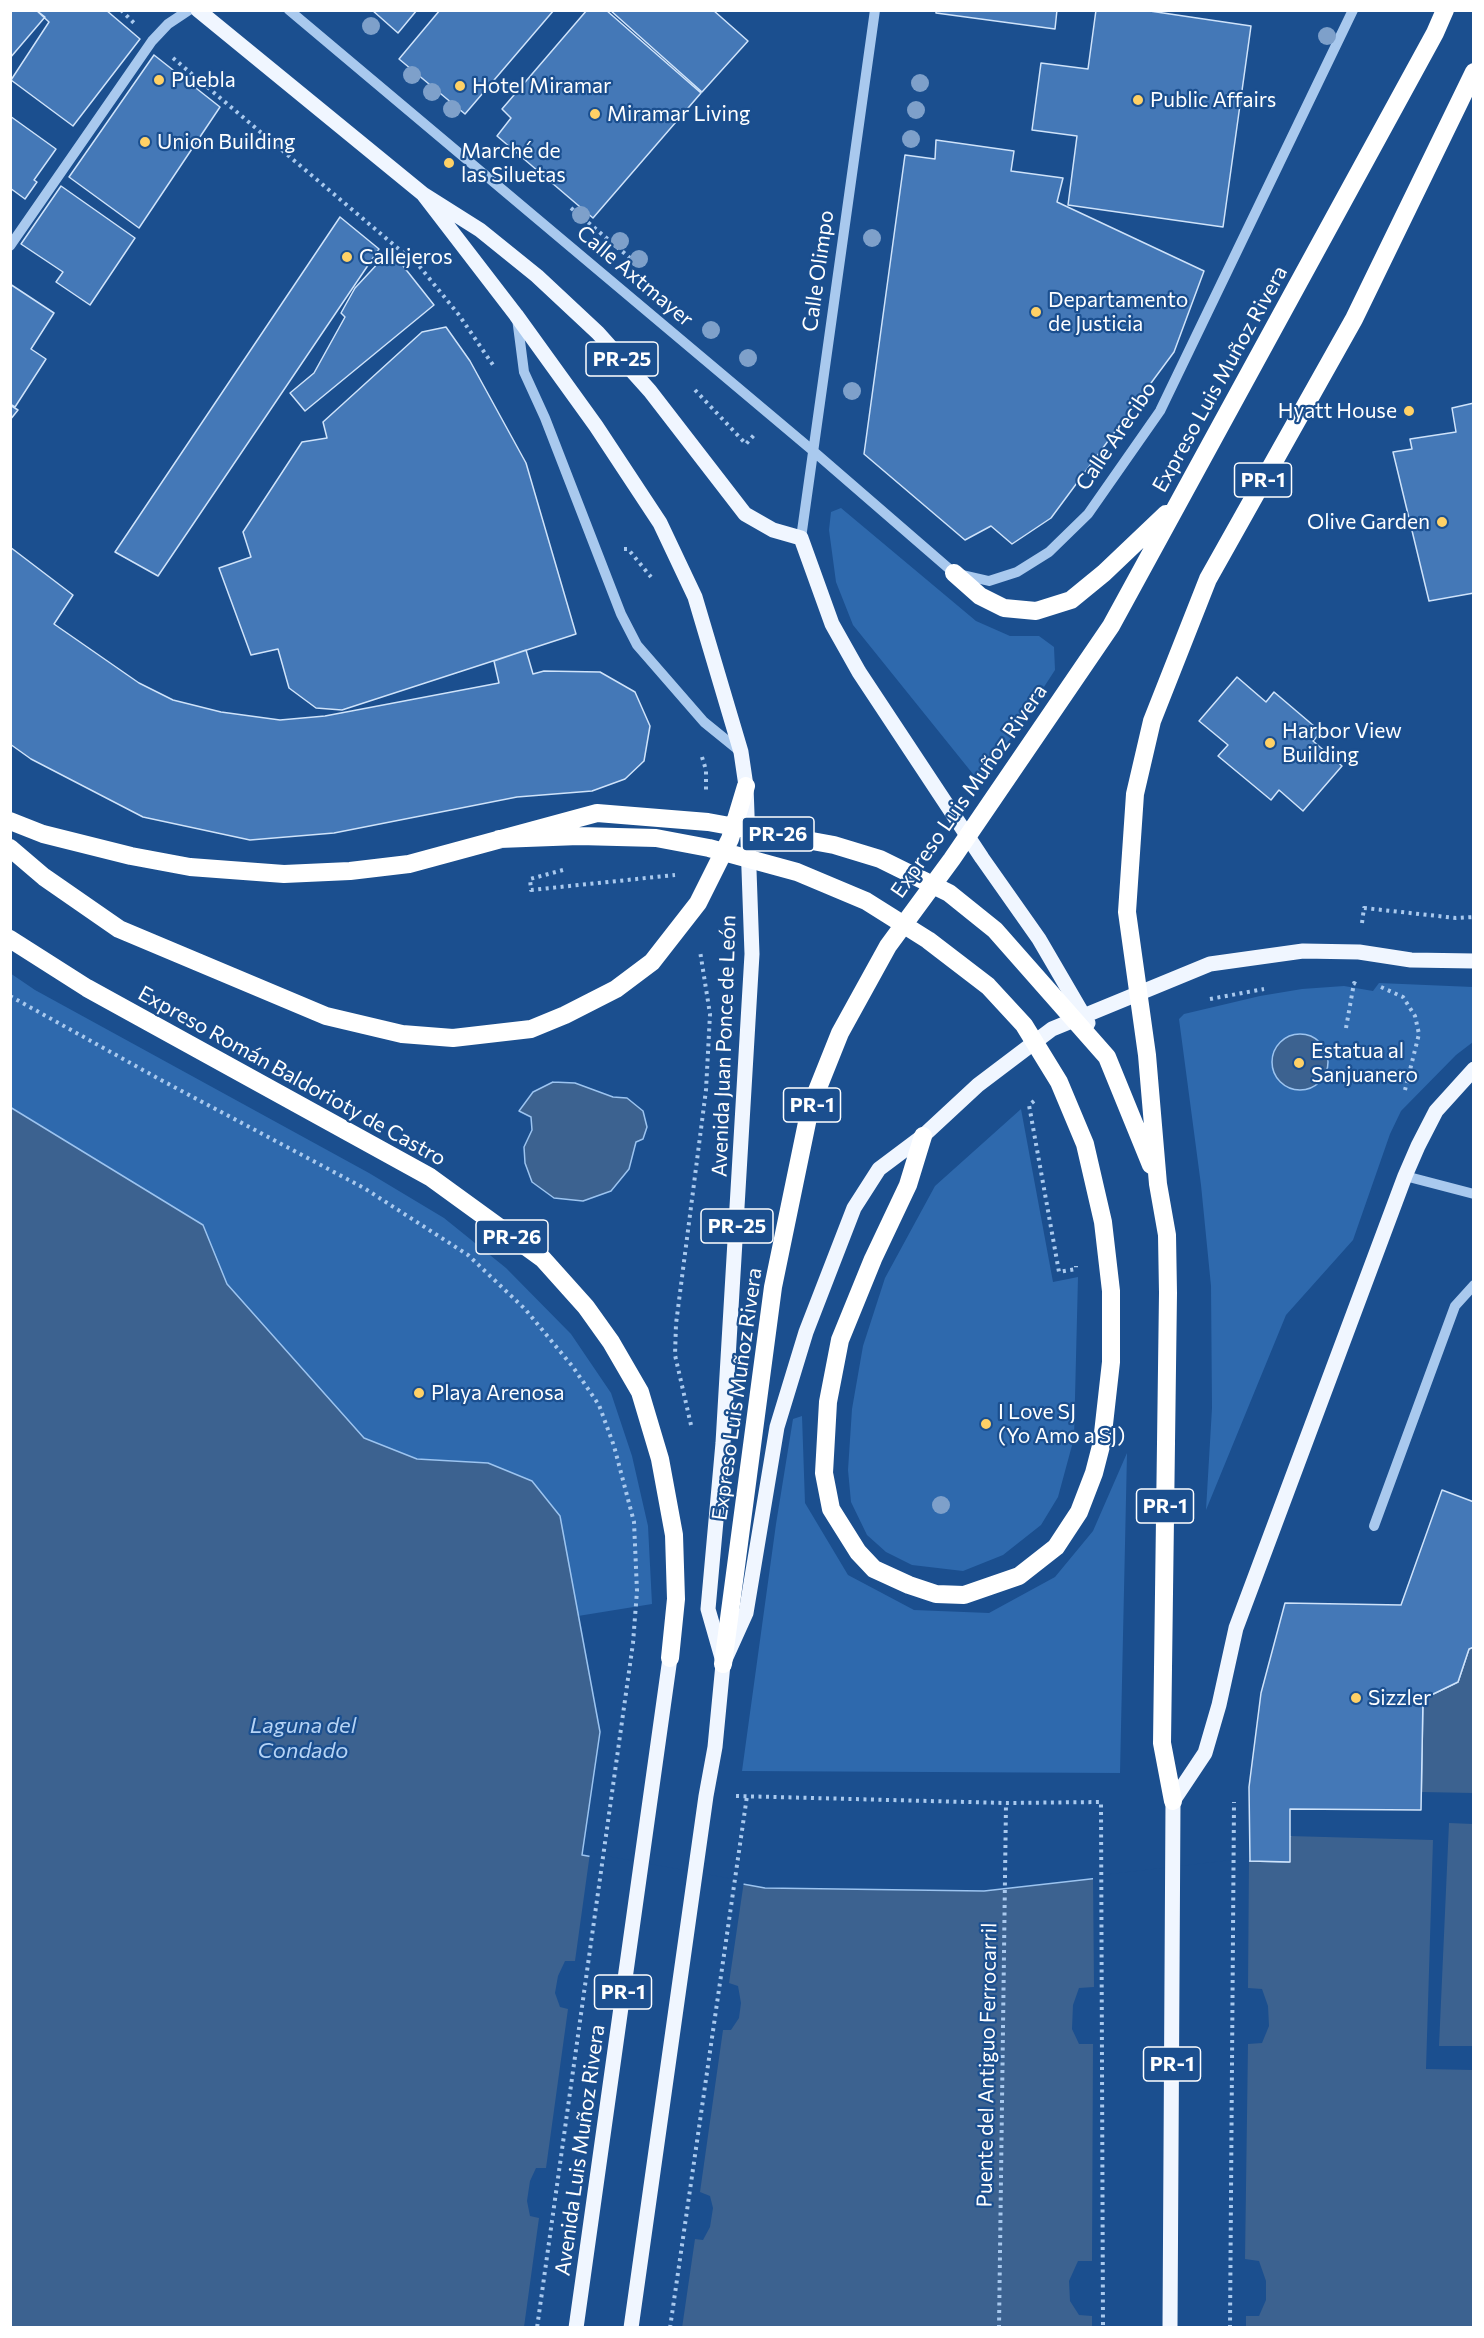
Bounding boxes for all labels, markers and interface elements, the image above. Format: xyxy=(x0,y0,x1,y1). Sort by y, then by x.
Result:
place label: Puebla xyxy=(171,67,236,93)
marker: Puebla xyxy=(152,73,166,87)
place label: Hotel Miramar xyxy=(472,73,611,99)
marker: Hotel Miramar xyxy=(453,79,467,93)
place label: Public Affairs xyxy=(1150,87,1276,113)
marker: Public Affairs xyxy=(1131,93,1145,107)
place label: Miramar Living xyxy=(607,101,750,127)
marker: Miramar Living xyxy=(588,107,602,121)
place label: Union Building xyxy=(157,129,295,155)
marker: Union Building xyxy=(138,135,152,149)
place label: Marché de las Siluetas xyxy=(461,138,566,188)
marker: Marché de las Siluetas xyxy=(442,156,456,170)
street label: Calle Olimpo xyxy=(797,209,839,333)
street label: Calle Axtmayer xyxy=(572,220,698,332)
place label: Callejeros xyxy=(359,244,452,270)
marker: Callejeros xyxy=(340,250,354,264)
street label: Expreso Luis Muñoz Rivera xyxy=(1147,261,1293,497)
place label: Departamento de Justicia xyxy=(1048,287,1188,337)
marker: Departamento de Justicia xyxy=(1029,305,1043,319)
road number: PR-25 xyxy=(586,342,658,376)
street label: Calle Arecibo xyxy=(1070,377,1162,495)
place label: Hyatt House xyxy=(1278,398,1397,424)
marker: Hyatt House xyxy=(1402,404,1416,418)
road number: PR-1 xyxy=(1234,463,1292,497)
place label: Olive Garden xyxy=(1307,509,1430,535)
marker: Olive Garden xyxy=(1435,515,1449,529)
street label: Expreso Luis Muñoz Rivera xyxy=(886,679,1052,903)
place label: Harbor View Building xyxy=(1282,718,1402,768)
marker: Harbor View Building xyxy=(1263,736,1277,750)
road number: PR-26 xyxy=(742,817,814,851)
street label: Avenida Juan Ponce de León xyxy=(707,914,741,1178)
street label: Expreso Román Baldorioty de Castro xyxy=(134,981,450,1171)
place label: Estatua al Sanjuanero xyxy=(1311,1038,1418,1088)
marker: Estatua al Sanjuanero xyxy=(1292,1056,1306,1070)
road number: PR-1 xyxy=(784,1088,840,1122)
road number: PR-25 xyxy=(701,1209,773,1243)
road number: PR-26 xyxy=(476,1220,548,1254)
street label: Expreso Luis Muñoz Rivera xyxy=(707,1266,767,1522)
place label: Playa Arenosa xyxy=(431,1380,564,1406)
marker: Playa Arenosa xyxy=(412,1386,426,1400)
place label: I Love SJ (Yo Amo a SJ) xyxy=(998,1399,1125,1449)
marker: I Love SJ (Yo Amo a SJ) xyxy=(979,1417,993,1431)
road number: PR-1 xyxy=(1136,1489,1194,1523)
place label: Sizzler xyxy=(1368,1685,1431,1711)
marker: Sizzler xyxy=(1349,1691,1363,1705)
water label: Laguna del Condado xyxy=(250,1713,356,1765)
street label: Puente del Antiguo Ferrocarril xyxy=(972,1922,1002,2208)
road number: PR-1 xyxy=(594,1975,652,2009)
street label: Avenida Luis Muñoz Rivera xyxy=(550,2023,610,2277)
road number: PR-1 xyxy=(1144,2047,1200,2081)

